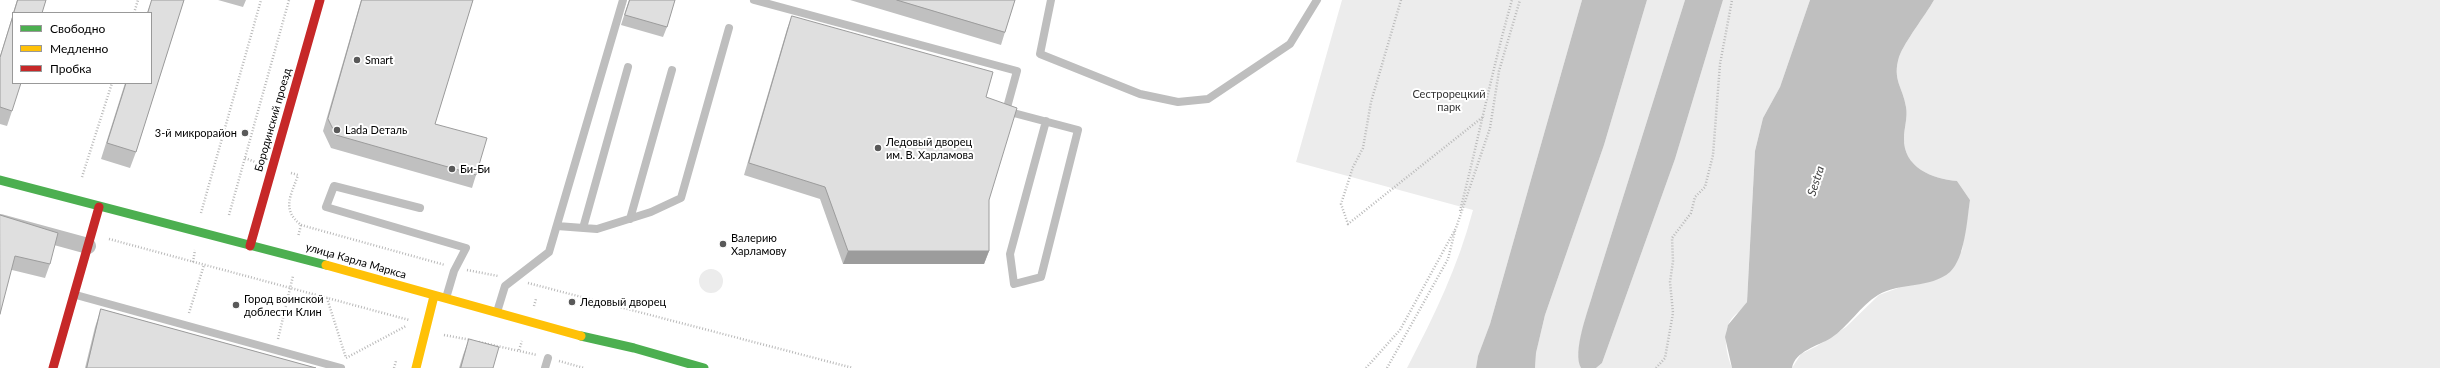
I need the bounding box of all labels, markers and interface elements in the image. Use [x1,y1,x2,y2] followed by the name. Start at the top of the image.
[12,12,152,84] legend
[50,21,105,36] text: Свободно
[50,41,108,56] text: Медленно
[365,53,393,67] place label: Smart
[352,55,362,65] marker: Smart
[50,61,91,76] text: Пробка
[252,67,294,173] street label: Бородинский проезд
[1412,87,1486,113] park label: Сестрорецкий парк
[345,123,407,137] place label: Lada Dеталь
[332,125,342,135] marker: Lada Dеталь
[155,126,237,140] place label: 3-й микрорайон
[240,128,250,138] marker: 3-й микрорайон
[886,135,973,161] place label: Ледовый дворец им. В. Харламова
[873,143,883,153] marker: Ледовый дворец им. В. Харламова
[460,162,490,176] place label: Би-Би
[447,164,457,174] marker: Би-Би
[1804,164,1828,198] water label: Sestra
[731,231,786,257] place label: Валерию Харламову
[718,239,728,249] marker: Валерию Харламову
[304,240,408,282] street label: улица Карла Маркса
[244,292,324,318] place label: Город воинской доблести Клин
[580,295,666,309] place label: Ледовый дворец
[567,297,577,307] marker: Ледовый дворец
[231,300,241,310] marker: Город воинской доблести Клин

